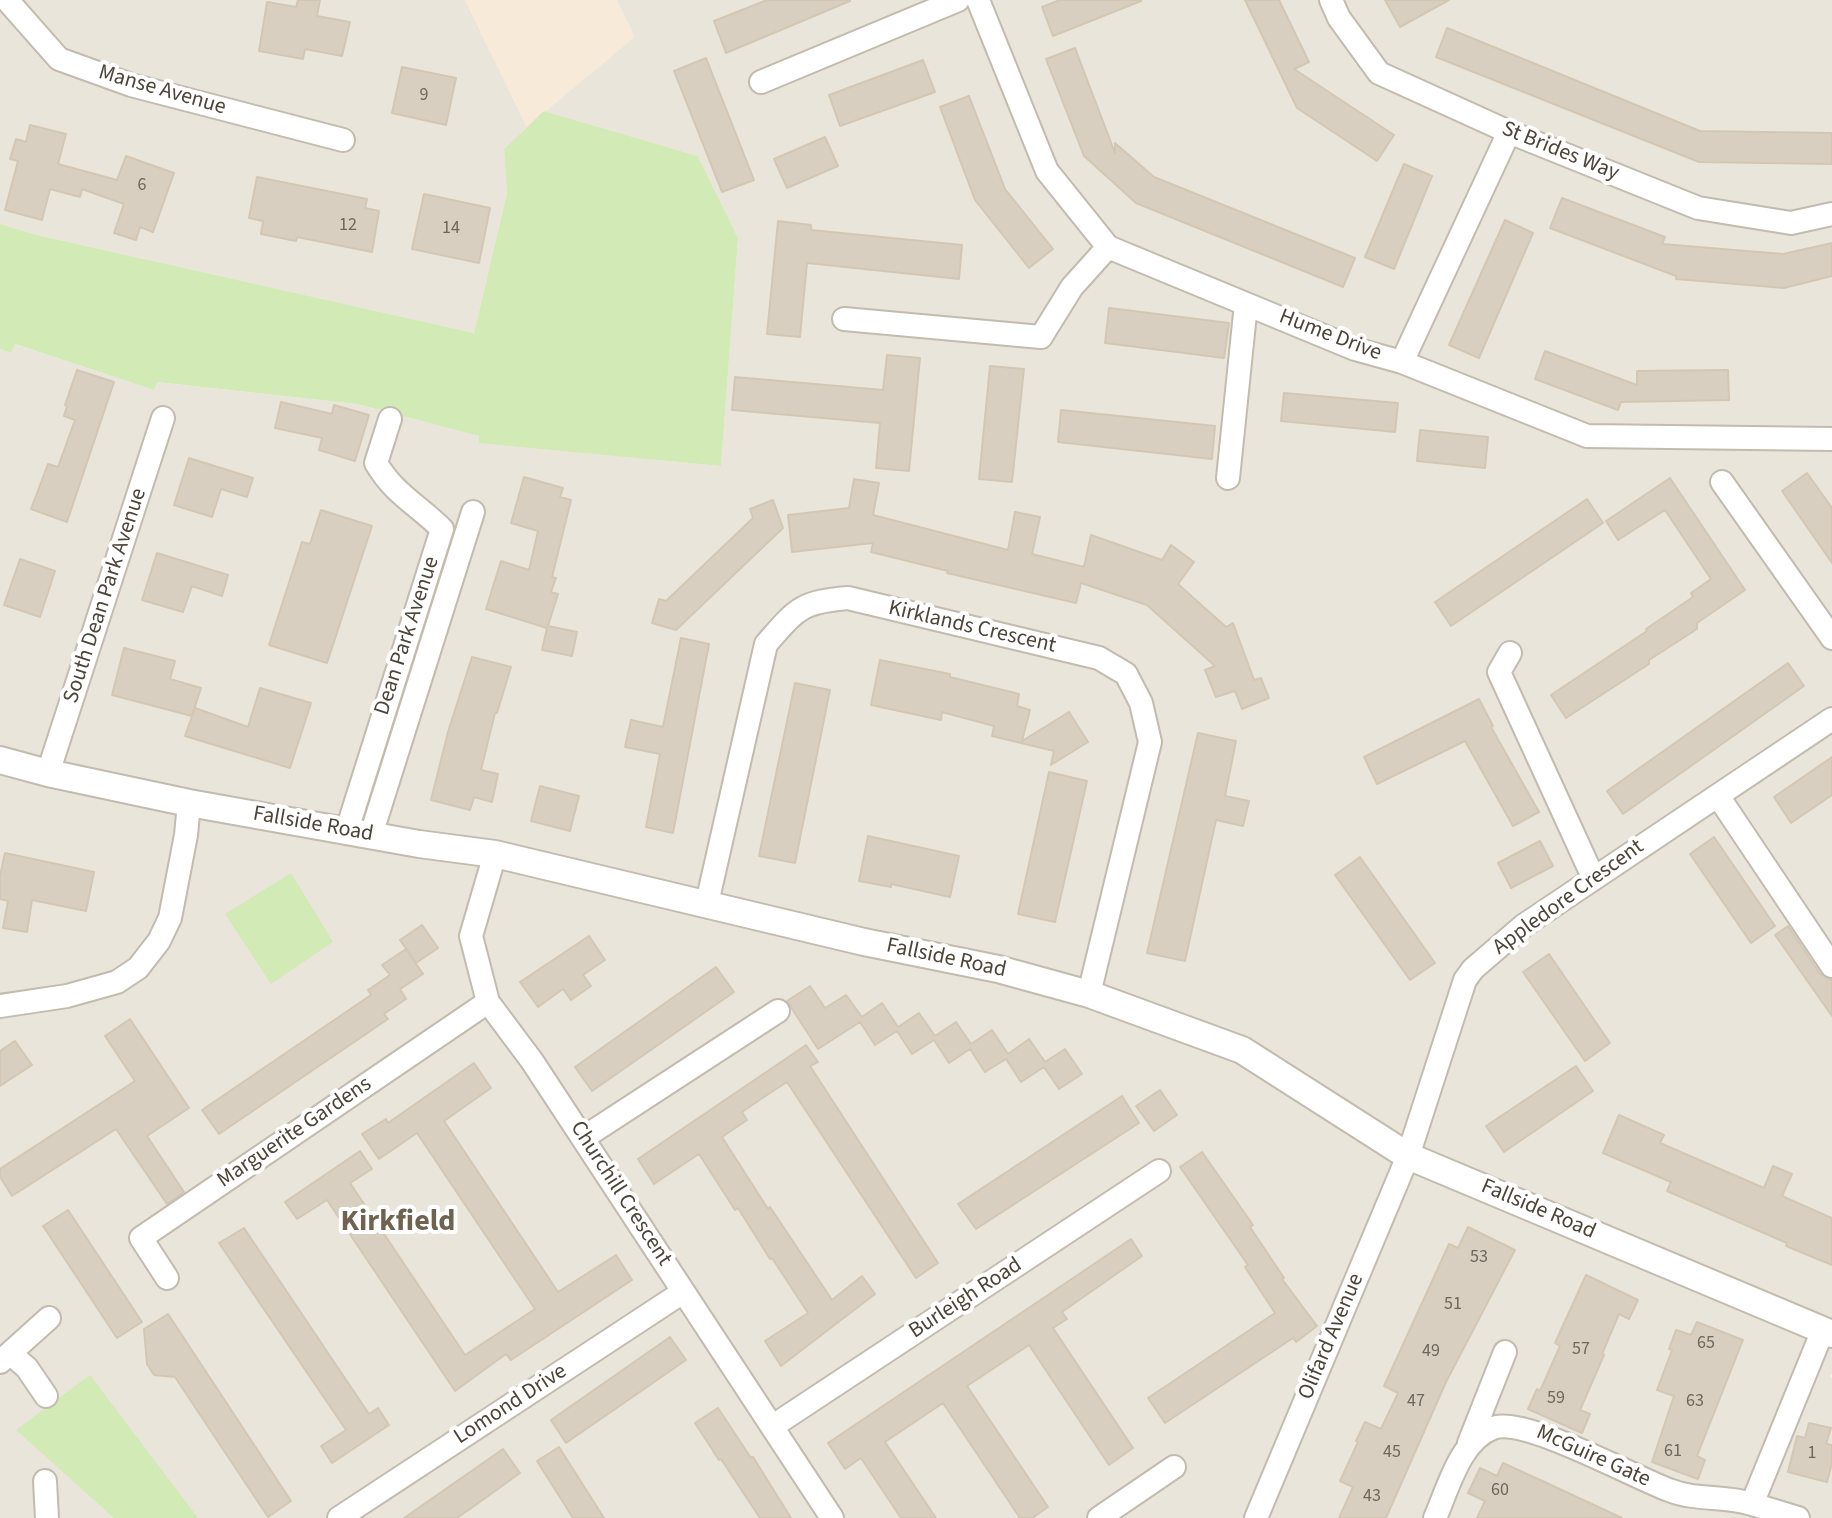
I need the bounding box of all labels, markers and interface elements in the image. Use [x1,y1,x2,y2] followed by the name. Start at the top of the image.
[95,60,229,122] street label: Manse Avenue
[420,85,428,107] house number: 9
[1498,117,1622,187] street label: St Brides Way
[138,175,146,197] house number: 6
[339,215,357,237] house number: 12
[442,218,460,240] house number: 14
[1275,304,1385,368] street label: Hume Drive
[59,485,153,707] street label: South Dean Park Avenue
[370,553,446,719] street label: Dean Park Avenue
[886,596,1058,660] street label: Kirklands Crescent
[251,801,375,849] street label: Fallside Road
[1489,834,1649,962] street label: Appledore Crescent
[884,933,1008,985] street label: Fallside Road
[213,1072,377,1194] street label: Marguerite Gardens
[563,1117,677,1271] street label: Churchill Crescent
[1477,1174,1599,1246] street label: Fallside Road
[341,1205,455,1241] district label: Kirkfield
[1470,1247,1488,1269] house number: 53
[905,1253,1027,1345] street label: Burleigh Road
[1294,1270,1370,1404] street label: Olifard Avenue
[1444,1294,1462,1316] house number: 51
[1697,1333,1715,1355] house number: 65
[1572,1339,1590,1361] house number: 57
[1422,1341,1440,1363] house number: 49
[450,1359,572,1451] street label: Lomond Drive
[1547,1388,1565,1410] house number: 59
[1407,1391,1425,1413] house number: 47
[1686,1391,1704,1413] house number: 63
[1532,1420,1654,1494] street label: McGuire Gate
[1664,1441,1682,1463] house number: 61
[1383,1442,1401,1464] house number: 45
[1808,1443,1816,1465] house number: 1
[1491,1480,1509,1502] house number: 60
[1363,1486,1381,1508] house number: 43

